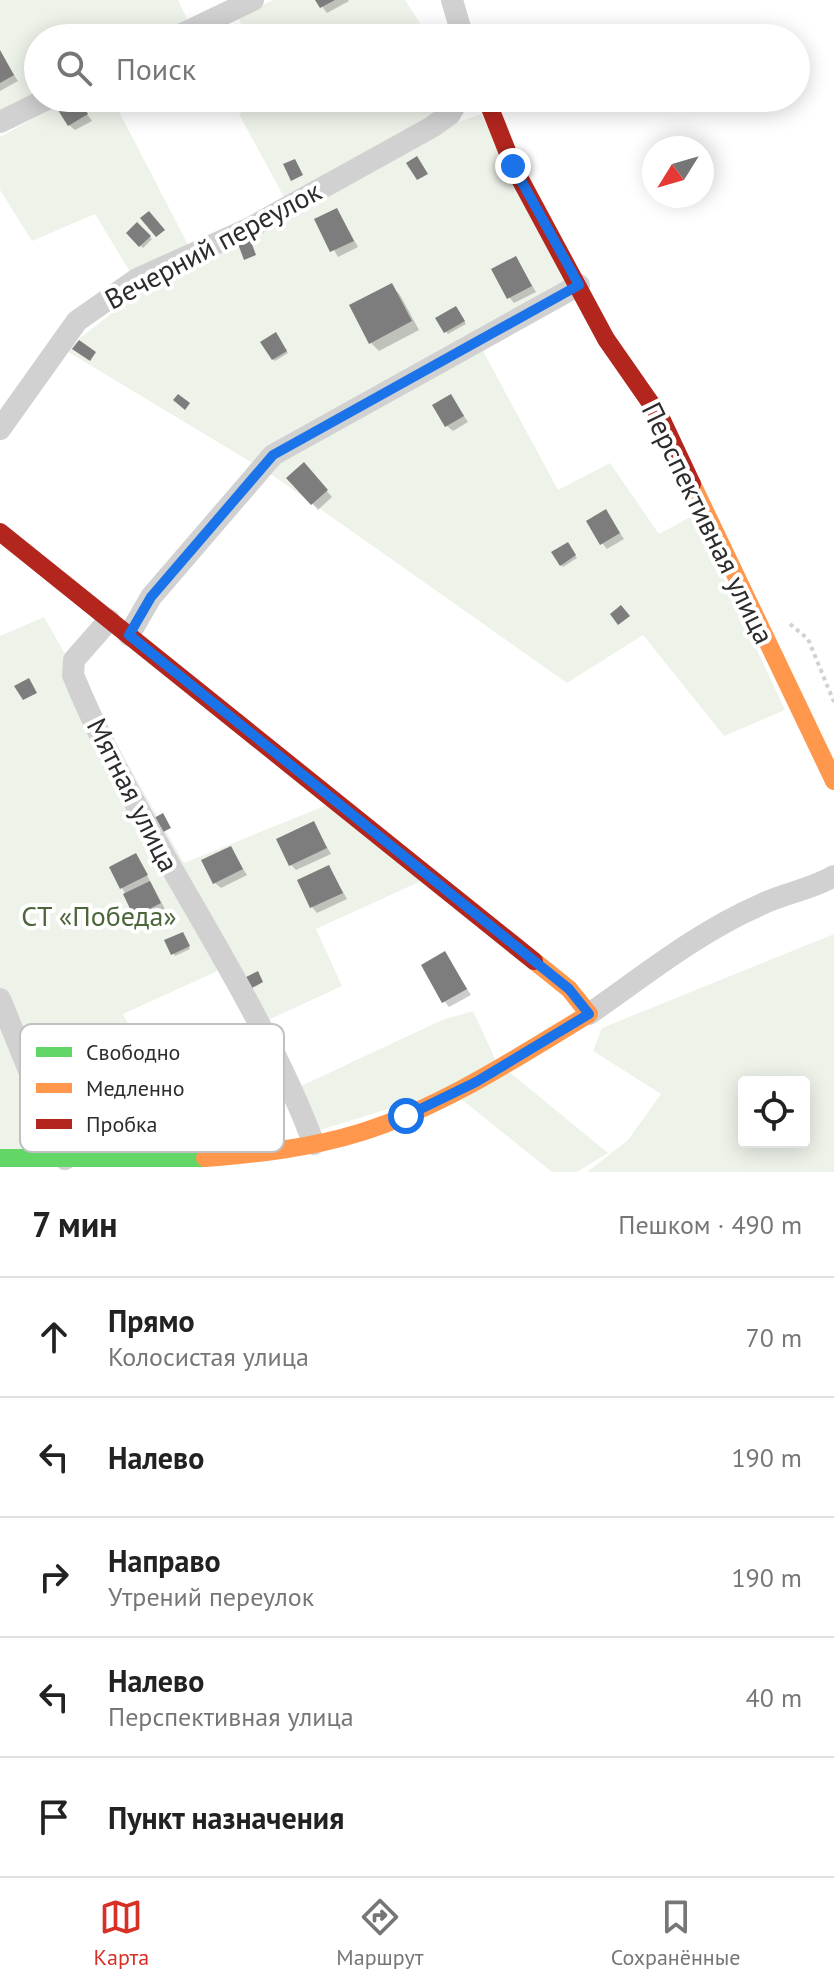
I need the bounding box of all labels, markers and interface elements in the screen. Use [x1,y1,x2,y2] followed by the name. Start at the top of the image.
[24,24,810,112] search box
[52,46,96,90] icon: search
[116,49,196,88] text: Поиск
[642,136,714,208] north arrow
[495,148,531,184] route end
[98,172,328,317] street label: Вечерний переулок
[634,396,783,650] street label: Перспективная улица
[79,712,188,878] street label: Мятная улица
[21,897,177,934] park label: СТ «Победа»
[20,1024,284,1152] legend
[86,1038,180,1066] text: Свободно
[86,1074,184,1102] text: Медленно
[738,1076,810,1148] map controls
[738,1076,810,1148] button: locate
[388,1098,424,1134] route start
[86,1110,157,1138] text: Пробка
[32,1202,117,1246] text: 7 мин
[618,1208,802,1241] text: Пешком · 490 m
[108,1301,195,1340] text: Прямо
[32,1315,76,1359] icon: ahead
[746,1321,802,1354] text: 70 m
[108,1340,309,1373] text: Колосистая улица
[32,1435,76,1479] icon: left
[108,1438,204,1477] text: Налево
[731,1441,802,1474] text: 190 m
[108,1541,221,1580] text: Направо
[32,1555,76,1599] icon: right
[731,1561,802,1594] text: 190 m
[108,1580,314,1613] text: Утрений переулок
[108,1661,204,1700] text: Налево
[32,1675,76,1719] icon: left
[746,1681,802,1714] text: 40 m
[108,1700,354,1733] text: Перспективная улица
[32,1795,76,1839] icon: arrive
[108,1798,344,1837] text: Пункт назначения
[94,1895,149,1971] tab: Карта
[336,1895,423,1971] tab: Маршрут
[611,1895,740,1971] tab: Сохранённые

